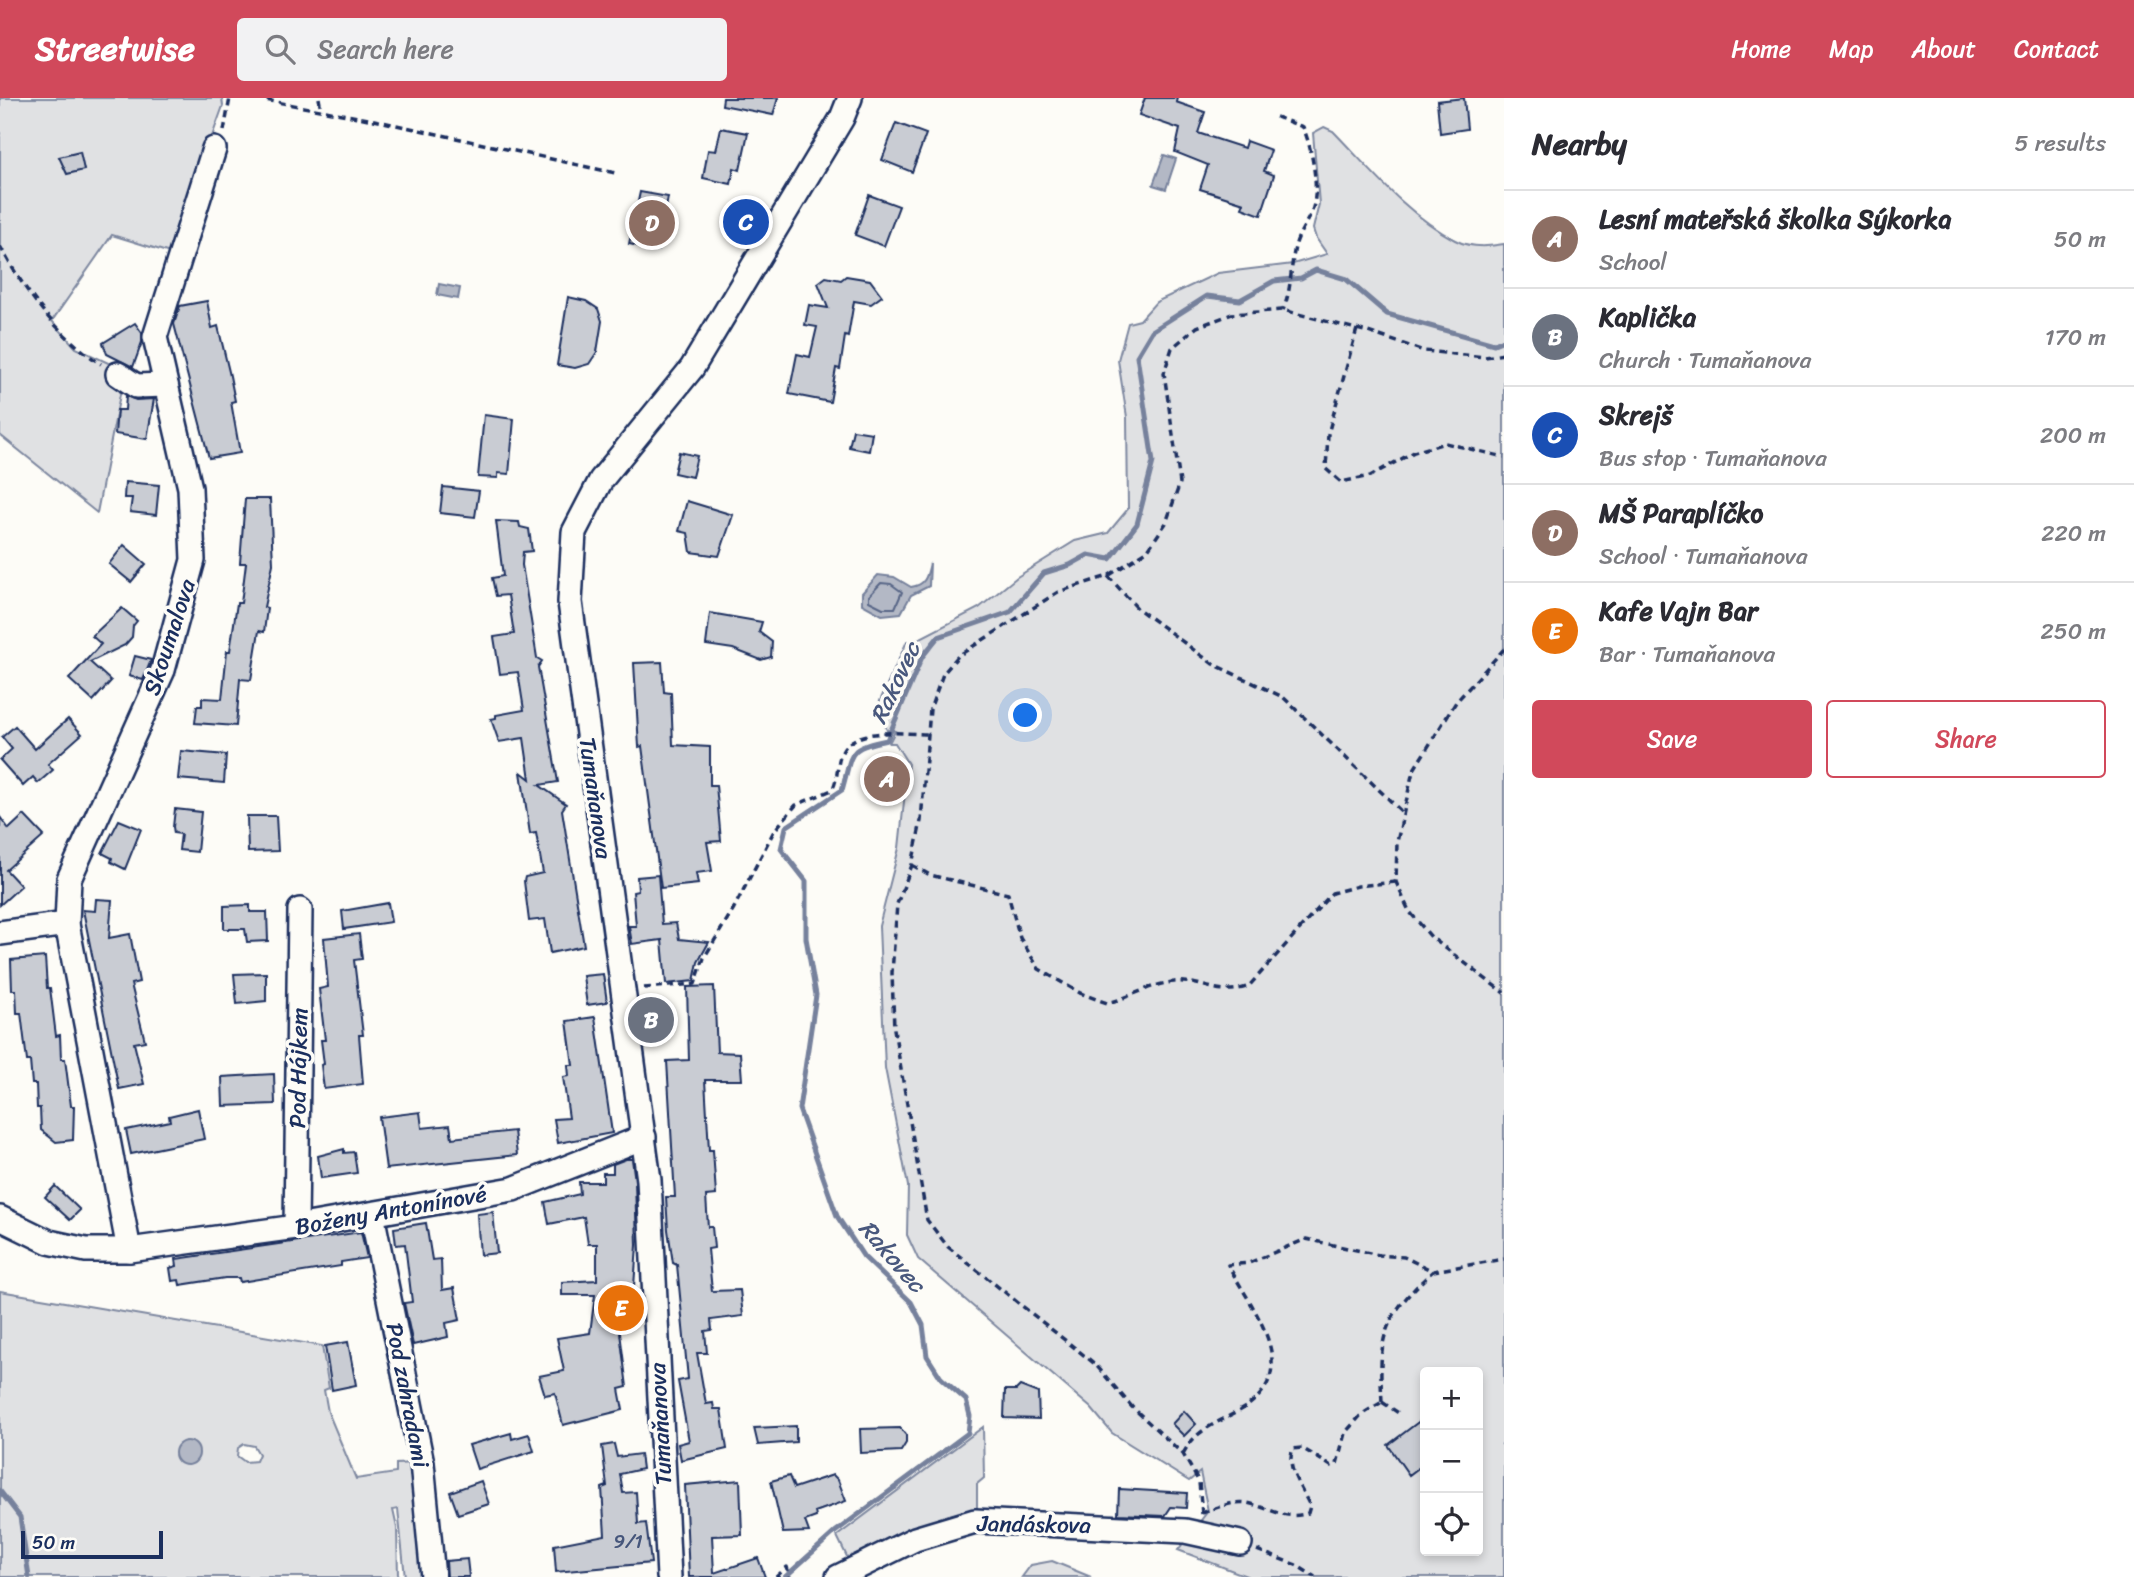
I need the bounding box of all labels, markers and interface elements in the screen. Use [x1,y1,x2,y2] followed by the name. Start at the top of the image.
[237,18,727,81] search box
[35,20,195,78] text: Streetwise
[317,26,454,72] text: Search here
[1731,28,1791,70] text: Home
[1829,28,1873,70] text: Map
[1911,28,1976,70] text: About
[2014,28,2099,70] text: Contact
[261,30,299,68] icon: search
[1532,117,1627,171] text: Nearby
[2015,123,2106,164] text: 5 results
[723,196,769,248] pin: C
[1599,196,1951,242] text: Lesní mateřská školka Sýkorka
[629,197,675,249] pin: D
[1547,219,1563,260] text: A
[2054,219,2106,260] text: 50 m
[1599,242,1667,283] text: School
[1599,294,1696,340] text: Kaplička
[1548,317,1562,358] text: B
[2045,317,2106,358] text: 170 m
[1599,340,1811,381] text: Church · Tumaňanova
[1599,392,1673,438] text: Skrejš
[1548,415,1562,456] text: C
[2040,415,2106,456] text: 200 m
[1599,438,1827,479] text: Bus stop · Tumaňanova
[1599,490,1763,536] text: MŠ Paraplíčko
[1548,513,1562,554] text: D
[2041,513,2106,554] text: 220 m
[1599,536,1808,577] text: School · Tumaňanova
[131,573,208,701] street label: Skoumalova
[1599,588,1758,634] text: Kafe Vajn Bar
[1549,611,1561,652] text: E
[2040,611,2106,652] text: 250 m
[858,633,933,731] water label: Rakovec
[1599,634,1775,675] text: Bar · Tumaňanova
[1008,698,1042,732] your location
[1532,700,1812,778] button: Save
[1826,700,2106,778] button: Share
[567,735,624,862] street label: Tumaňanova
[864,753,910,805] pin: A
[628,994,674,1046] pin: B
[277,1007,320,1129] street label: Pod Hájkem
[292,1173,490,1248] street label: Boženy Antonínové
[848,1210,937,1304] water label: Rakovec
[598,1282,644,1334] pin: E
[373,1319,442,1472] street label: Pod zahradami
[637,1361,684,1486] street label: Tumaňanova
[1420,1367,1483,1556] map controls
[1420,1367,1483,1430] button: +
[1420,1430,1483,1493] button: −
[1420,1493,1483,1556] button: locate
[976,1503,1092,1546] street label: Jandáskova
[613,1525,643,1558] house number: 9/1
[32,1526,75,1559] text: 50 m
[21,1528,163,1560] scale bar

